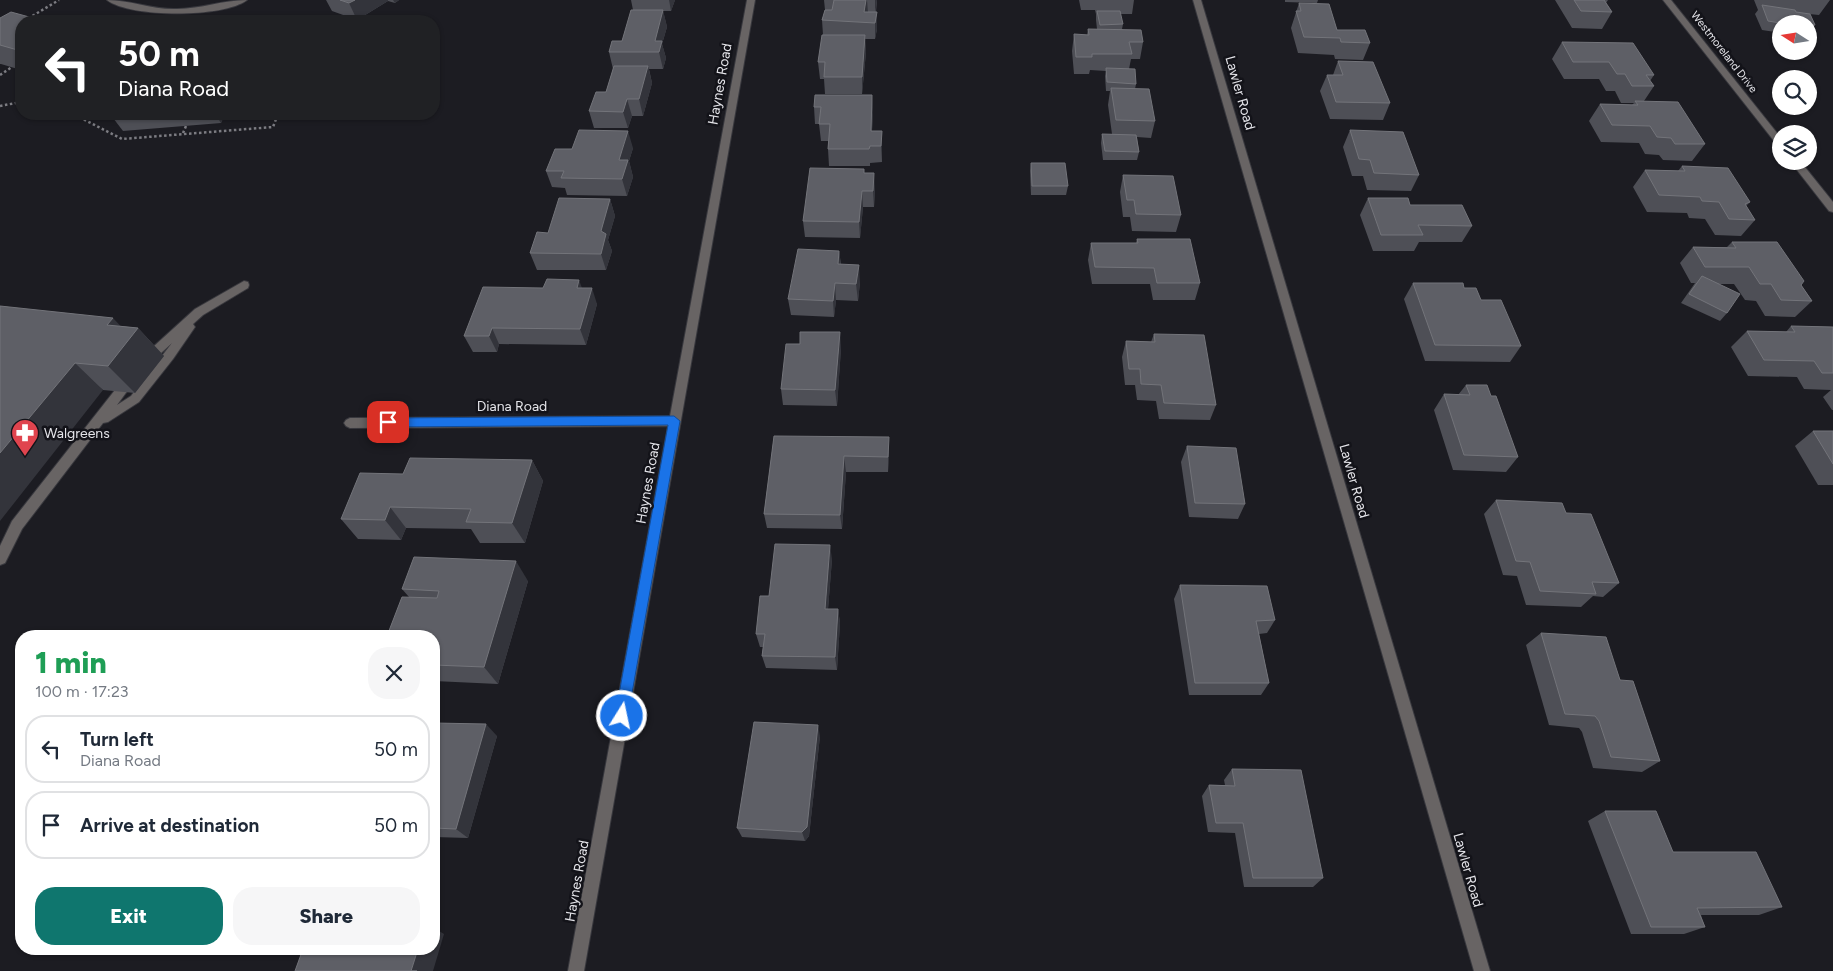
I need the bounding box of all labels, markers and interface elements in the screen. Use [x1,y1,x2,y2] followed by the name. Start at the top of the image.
[1688,9,1760,95] street label: Westmoreland Drive
[1772,15,1818,60] north arrow
[1772,15,1817,170] map controls
[118,33,200,75] text: 50 m
[35,35,100,100] icon: left
[704,42,736,126] street label: Haynes Road
[1221,54,1259,132] street label: Lawler Road
[1772,70,1817,115] button: search
[118,75,229,102] text: Diana Road
[1772,125,1817,170] button: layers
[477,398,547,415] street label: Diana Road
[367,401,409,443] pin
[374,408,402,436] icon: arrive
[10,418,40,457] pharmacy icon: Walgreens
[44,425,110,442] place label: Walgreens
[632,441,664,525] street label: Haynes Road
[1335,442,1373,520] street label: Lawler Road
[35,644,107,681] text: 1 min
[368,647,420,699] button: close
[35,682,129,701] text: 100 m · 17:23
[595,689,647,741] position arrow
[80,728,154,751] text: Turn left
[37,735,65,763] icon: left
[374,738,418,761] text: 50 m
[80,751,161,770] text: Diana Road
[37,811,65,839] icon: arrive
[80,814,259,837] text: Arrive at destination
[374,814,418,837] text: 50 m
[1449,831,1487,909] street label: Lawler Road
[561,839,593,923] street label: Haynes Road
[35,887,223,945] button: Exit
[233,887,420,945] button: Share

